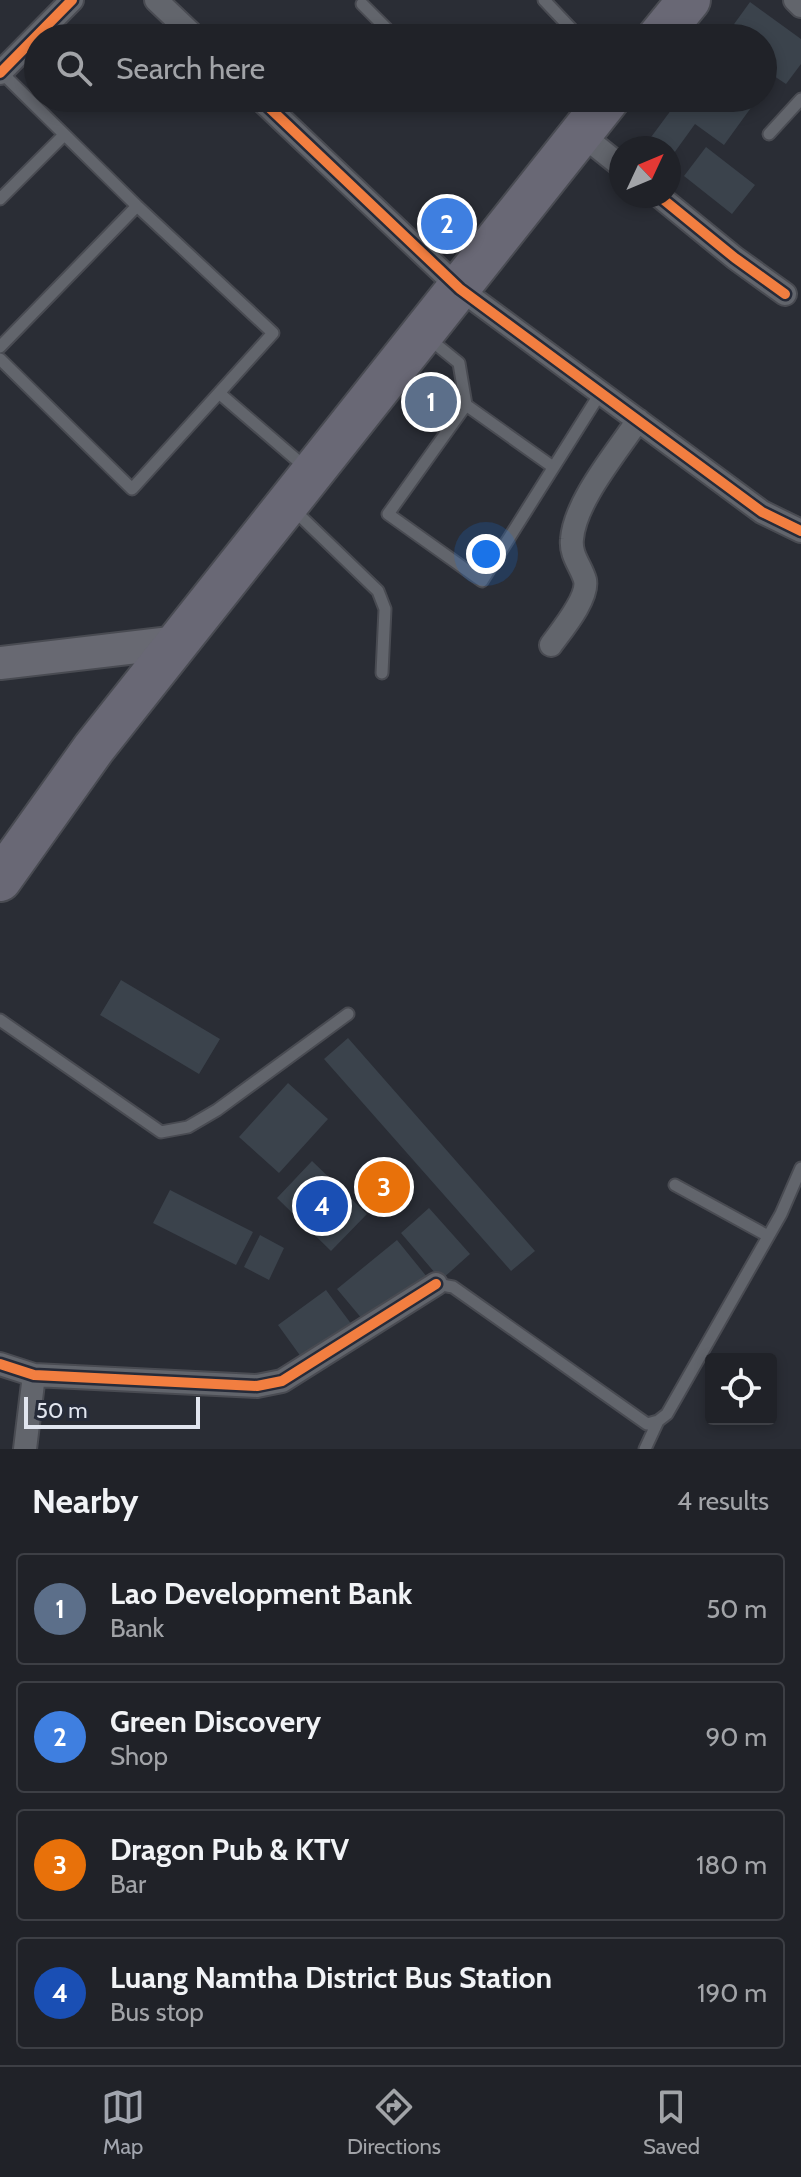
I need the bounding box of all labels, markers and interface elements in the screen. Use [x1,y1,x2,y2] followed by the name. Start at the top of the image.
[24,24,777,112] search box
[52,46,96,90] icon: search
[116,50,265,87] text: Search here
[609,136,681,208] north arrow
[421,194,473,254] pin: 2
[405,372,457,432] pin: 1
[466,534,506,574] your location
[358,1157,410,1217] pin: 3
[296,1176,348,1236] pin: 4
[705,1353,777,1425] map controls
[705,1353,777,1425] button: locate
[24,1393,200,1429] scale bar
[36,1397,88,1424] text: 50 m
[32,1480,139,1522] text: Nearby
[677,1485,769,1517] text: 4 results
[110,1575,412,1612] text: Lao Development Bank
[55,1593,65,1625] text: 1
[706,1593,767,1625] text: 50 m
[110,1612,164,1644] text: Bank
[110,1703,321,1740] text: Green Discovery
[53,1721,67,1753] text: 2
[705,1721,767,1753] text: 90 m
[110,1740,168,1772] text: Shop
[110,1831,349,1868] text: Dragon Pub & KTV
[53,1849,67,1881] text: 3
[696,1849,767,1881] text: 180 m
[110,1868,146,1900] text: Bar
[110,1959,552,1996] text: Luang Namtha District Bus Station
[52,1977,68,2009] text: 4
[697,1977,767,2009] text: 190 m
[110,1996,204,2028] text: Bus stop
[101,2085,145,2160] tab: Map
[347,2085,441,2160] tab: Directions
[643,2085,700,2160] tab: Saved

